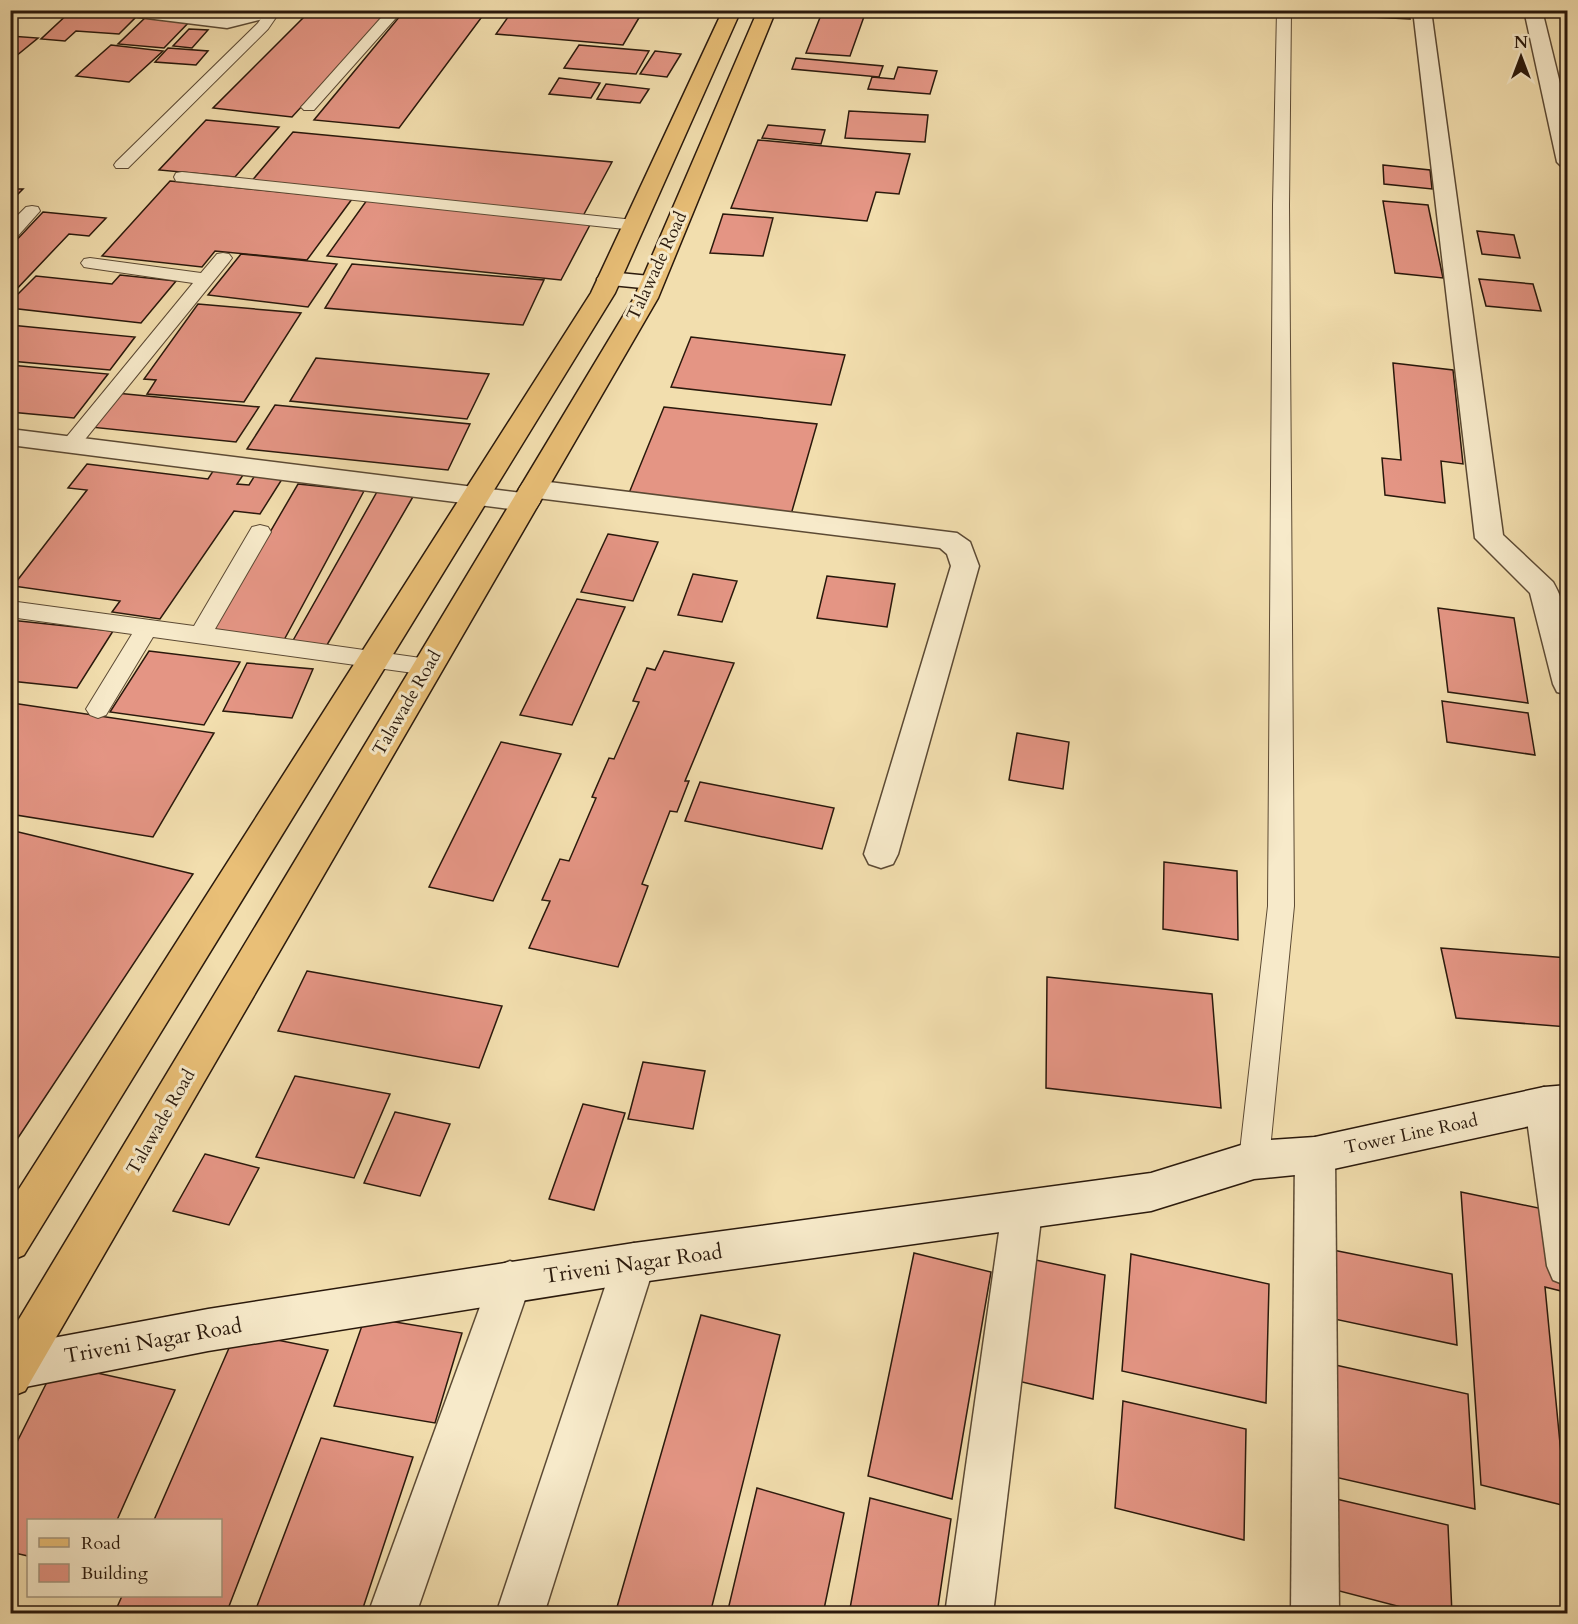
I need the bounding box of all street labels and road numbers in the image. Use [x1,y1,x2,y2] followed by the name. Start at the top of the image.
[621,207,693,325] street label: Talawade Road
[367,645,447,760] street label: Talawade Road
[121,1064,201,1179] street label: Talawade Road
[1342,1108,1480,1160] street label: Tower Line Road
[542,1237,724,1291] street label: Triveni Nagar Road
[62,1311,244,1371] street label: Triveni Nagar Road

